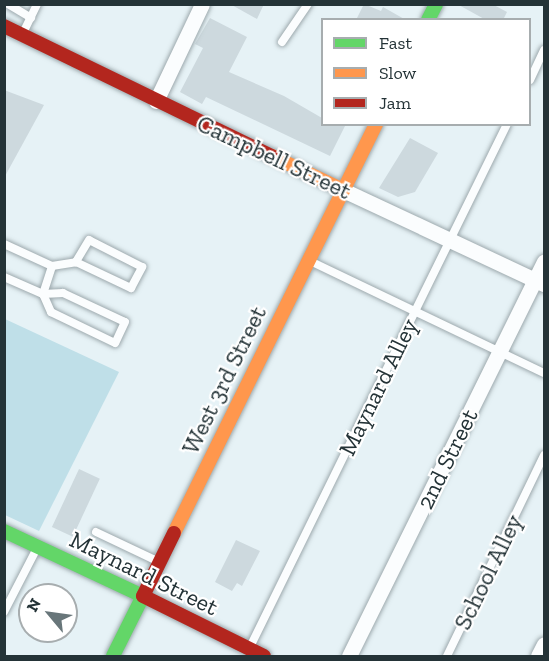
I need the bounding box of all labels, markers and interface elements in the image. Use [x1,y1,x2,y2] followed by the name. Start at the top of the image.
[321,18,531,126] legend
[379,32,412,54] text: Fast
[379,62,416,84] text: Slow
[379,92,411,114] text: Jam
[192,109,356,205] street label: Campbell Street
[176,301,272,459] street label: West 3rd Street
[332,313,424,461] street label: Maynard Alley
[410,404,484,514] street label: 2nd Street
[448,509,528,635] street label: School Alley
[65,525,223,621] street label: Maynard Street
[18,583,78,643] north arrow
[22,595,45,615] text: N

